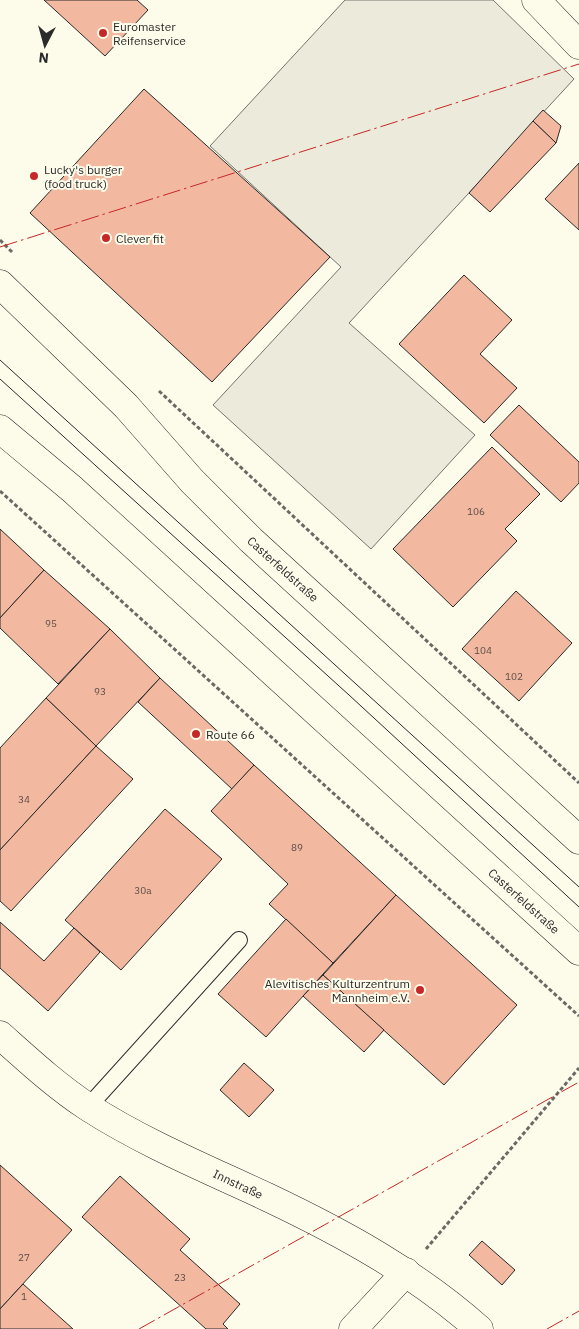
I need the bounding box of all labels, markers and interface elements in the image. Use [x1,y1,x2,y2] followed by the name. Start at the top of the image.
[113,19,186,48] place label: Euromaster Reifenservice
[20,20,70,70] north arrow
[97,27,109,39] marker: Euromaster Reifenservice
[38,48,50,67] text: N
[44,162,123,191] place label: Lucky's burger (food truck)
[28,170,40,182] marker: Lucky's burger (food truck)
[116,231,164,246] place label: Clever fit
[100,232,112,244] marker: Clever fit
[467,505,485,518] house number: 106
[244,533,322,605] street label: Casterfeldstraße
[45,617,57,630] house number: 95
[474,644,492,657] house number: 104
[505,670,523,683] house number: 102
[94,685,106,698] house number: 93
[206,727,255,742] place label: Route 66
[190,728,202,740] marker: Route 66
[18,793,30,806] house number: 34
[291,841,303,854] house number: 89
[485,865,563,937] street label: Casterfeldstraße
[134,884,152,897] house number: 30a
[265,976,410,1005] place label: Alevitisches Kulturzentrum Mannheim e.V.
[414,984,426,996] marker: Alevitisches Kulturzentrum Mannheim e.V.
[211,1166,266,1202] street label: Innstraße
[18,1251,30,1264] house number: 27
[174,1271,186,1284] house number: 23
[21,1290,27,1303] house number: 1

